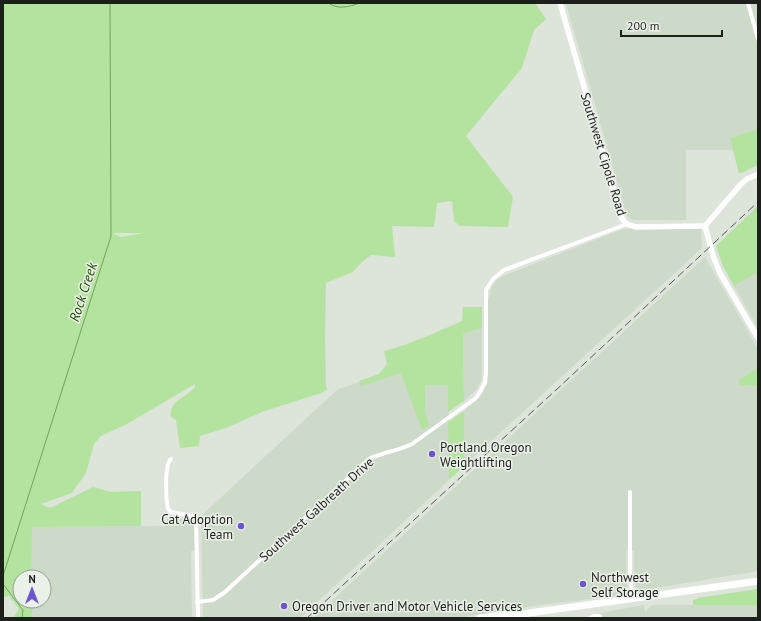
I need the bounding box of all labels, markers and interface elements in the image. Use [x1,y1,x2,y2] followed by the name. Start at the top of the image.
[621,12,722,38] scale bar
[627,18,660,33] text: 200 m
[577,90,630,218] street label: Southwest Cipole Road
[65,260,101,324] water label: Rock Creek
[440,439,532,471] place label: Portland Oregon Weightlifting
[427,449,437,459] marker: Portland Oregon Weightlifting
[255,453,377,565] street label: Southwest Galbreath Drive
[161,511,233,543] place label: Cat Adoption Team
[236,521,246,531] marker: Cat Adoption Team
[12,569,52,609] north arrow
[591,569,659,601] place label: Northwest Self Storage
[28,572,36,586] text: N
[578,579,588,589] marker: Northwest Self Storage
[292,598,522,615] place label: Oregon Driver and Motor Vehicle Services
[279,601,289,611] marker: Oregon Driver and Motor Vehicle Services

